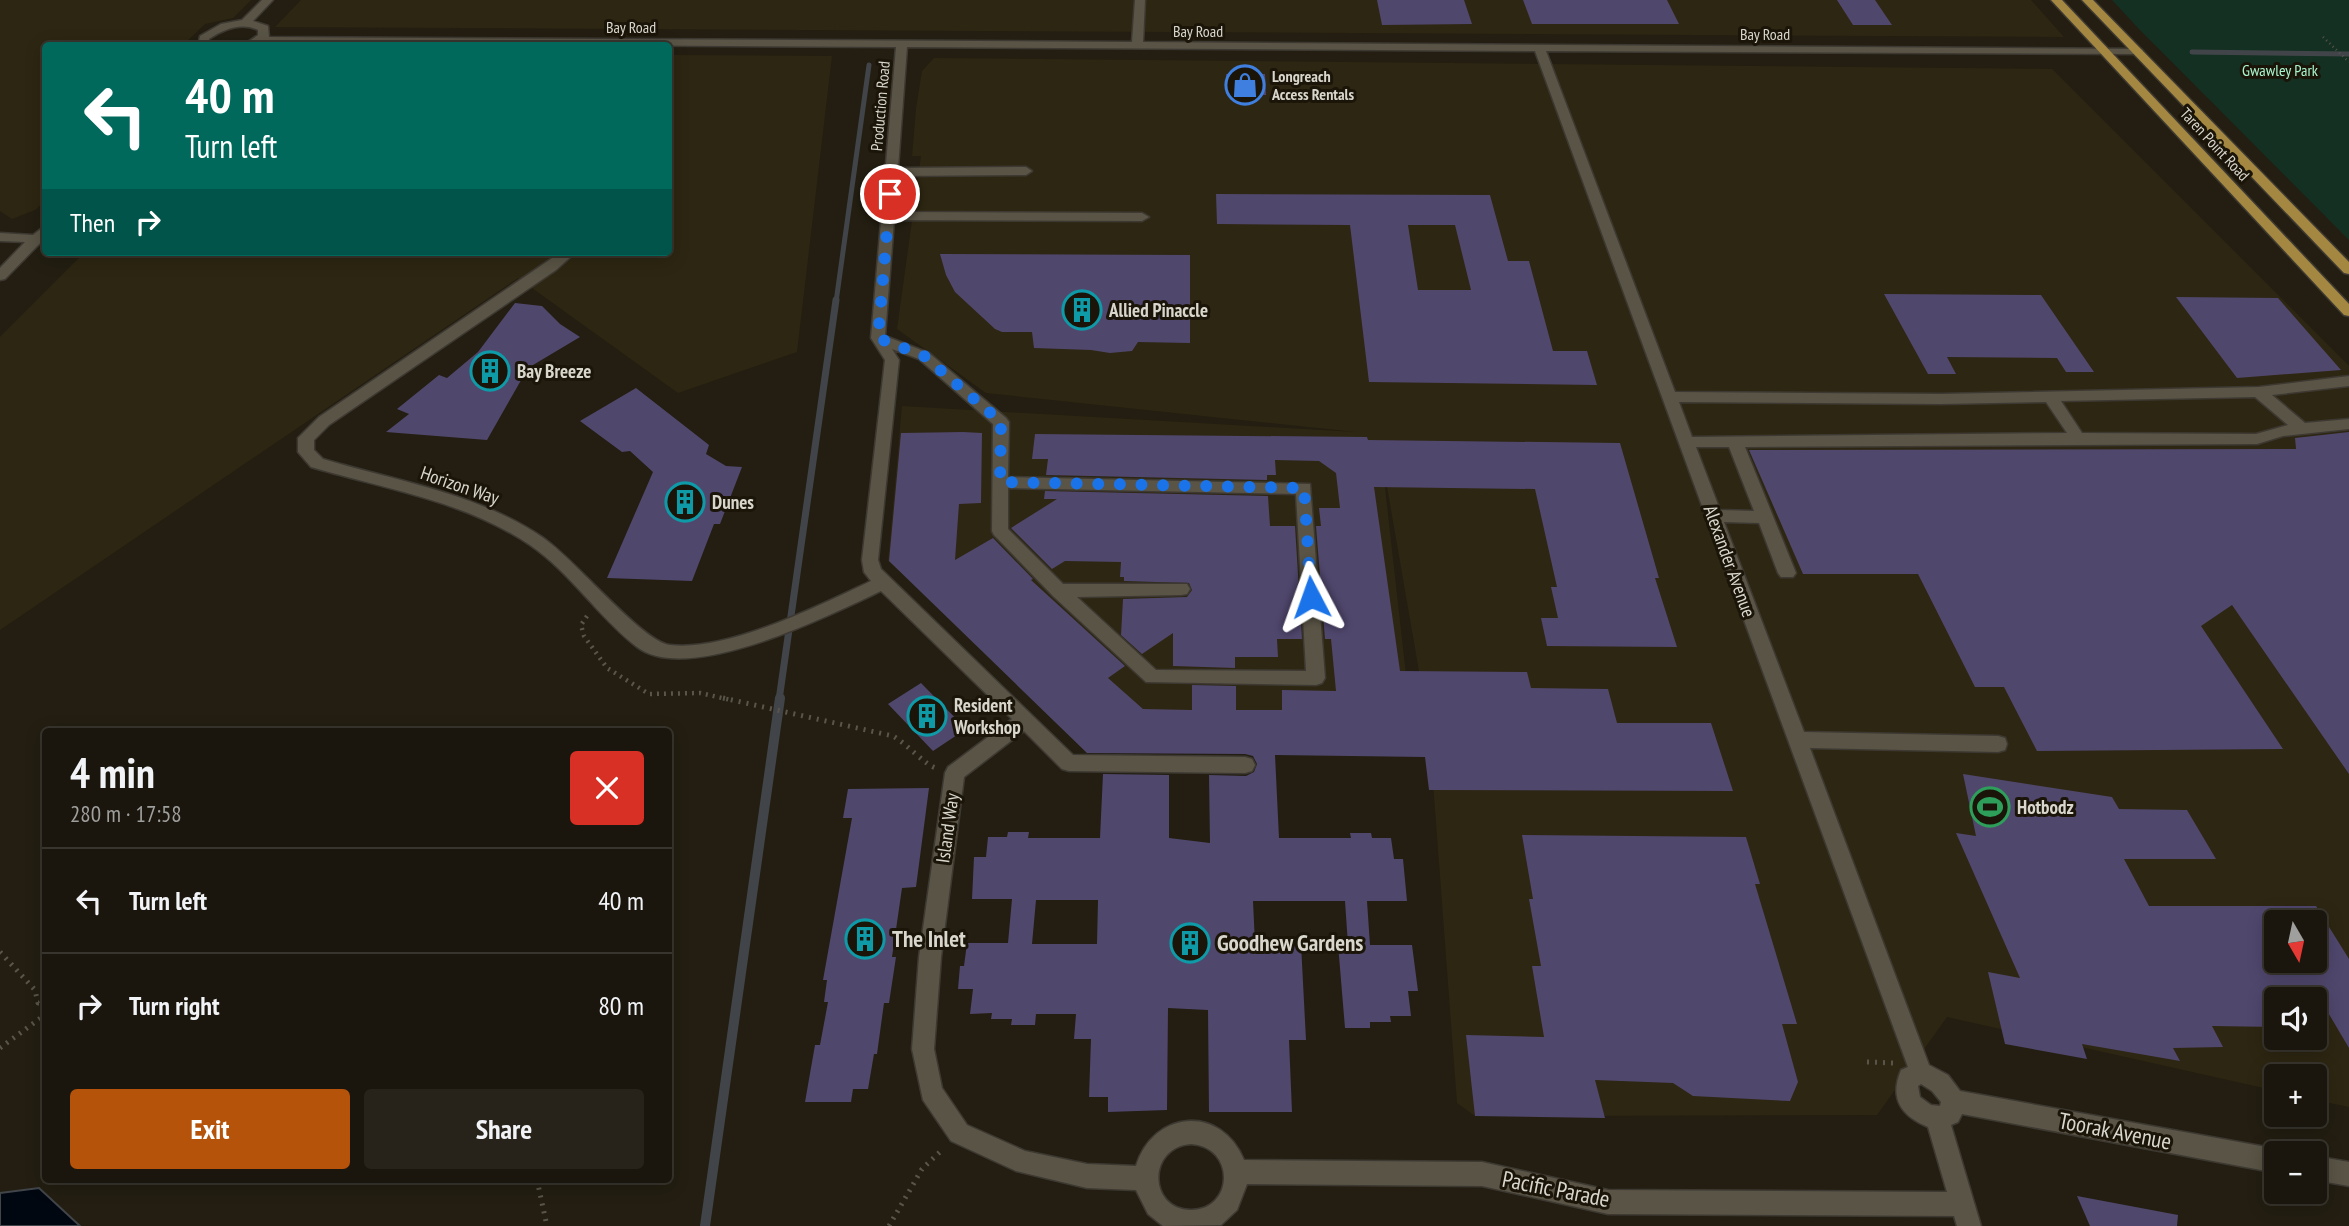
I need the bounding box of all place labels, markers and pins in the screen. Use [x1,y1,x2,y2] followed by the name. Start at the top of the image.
[1224,64,1266,106] shop icon: Longreach Access Rentals
[1271,66,1354,104] place label: Longreach Access Rentals
[860,164,920,224] pin
[1061,289,1103,331] building icon: Allied Pinaccle
[1108,298,1208,322] place label: Allied Pinaccle
[469,350,511,392] building icon: Bay Breeze
[517,359,592,383] place label: Bay Breeze
[664,481,706,523] building icon: Dunes
[712,490,754,514] place label: Dunes
[953,693,1021,739] place label: Resident Workshop
[906,695,948,737] building icon: Resident Workshop
[1969,786,2011,828] sports icon: Hotbodz
[2017,795,2074,819] place label: Hotbodz
[844,918,886,960] building icon: The Inlet
[1169,922,1211,964] building icon: Goodhew Gardens
[892,924,966,953] place label: The Inlet
[1217,928,1363,957] place label: Goodhew Gardens

